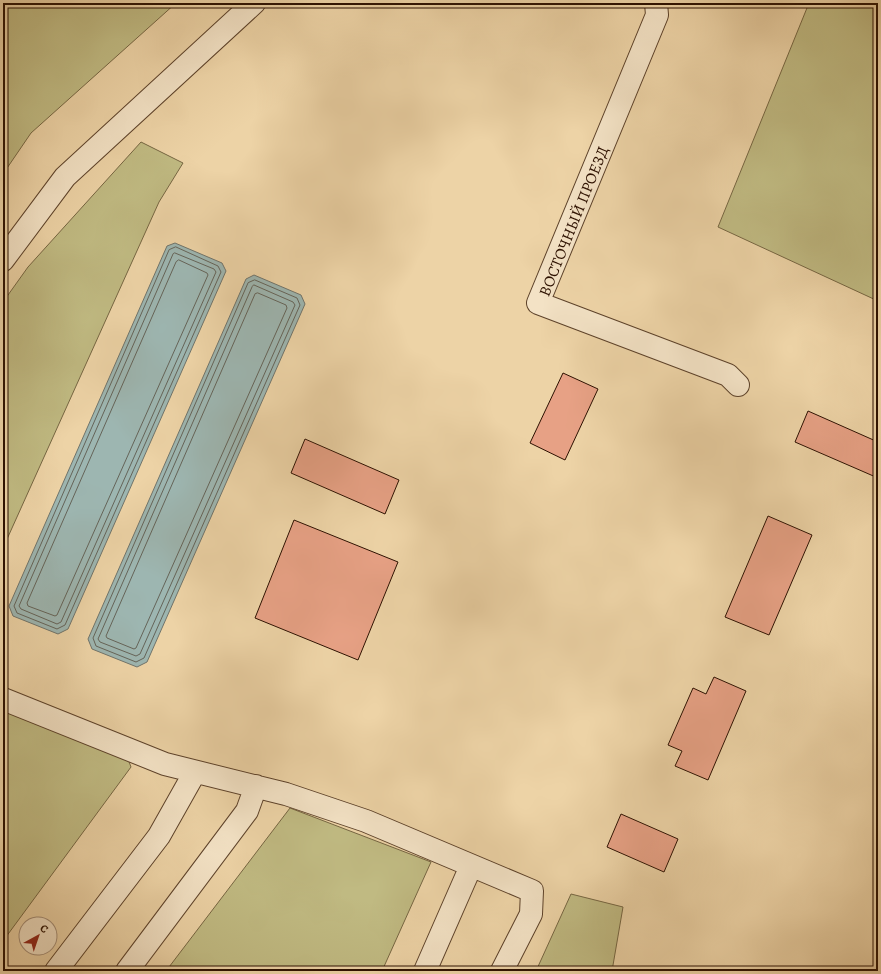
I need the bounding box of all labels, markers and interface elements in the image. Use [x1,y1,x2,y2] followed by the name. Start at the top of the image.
[534,143,614,300] street label: ВОСТОЧНЫЙ ПРОЕЗД
[18,916,58,956] north arrow
[37,921,52,937] text: С

